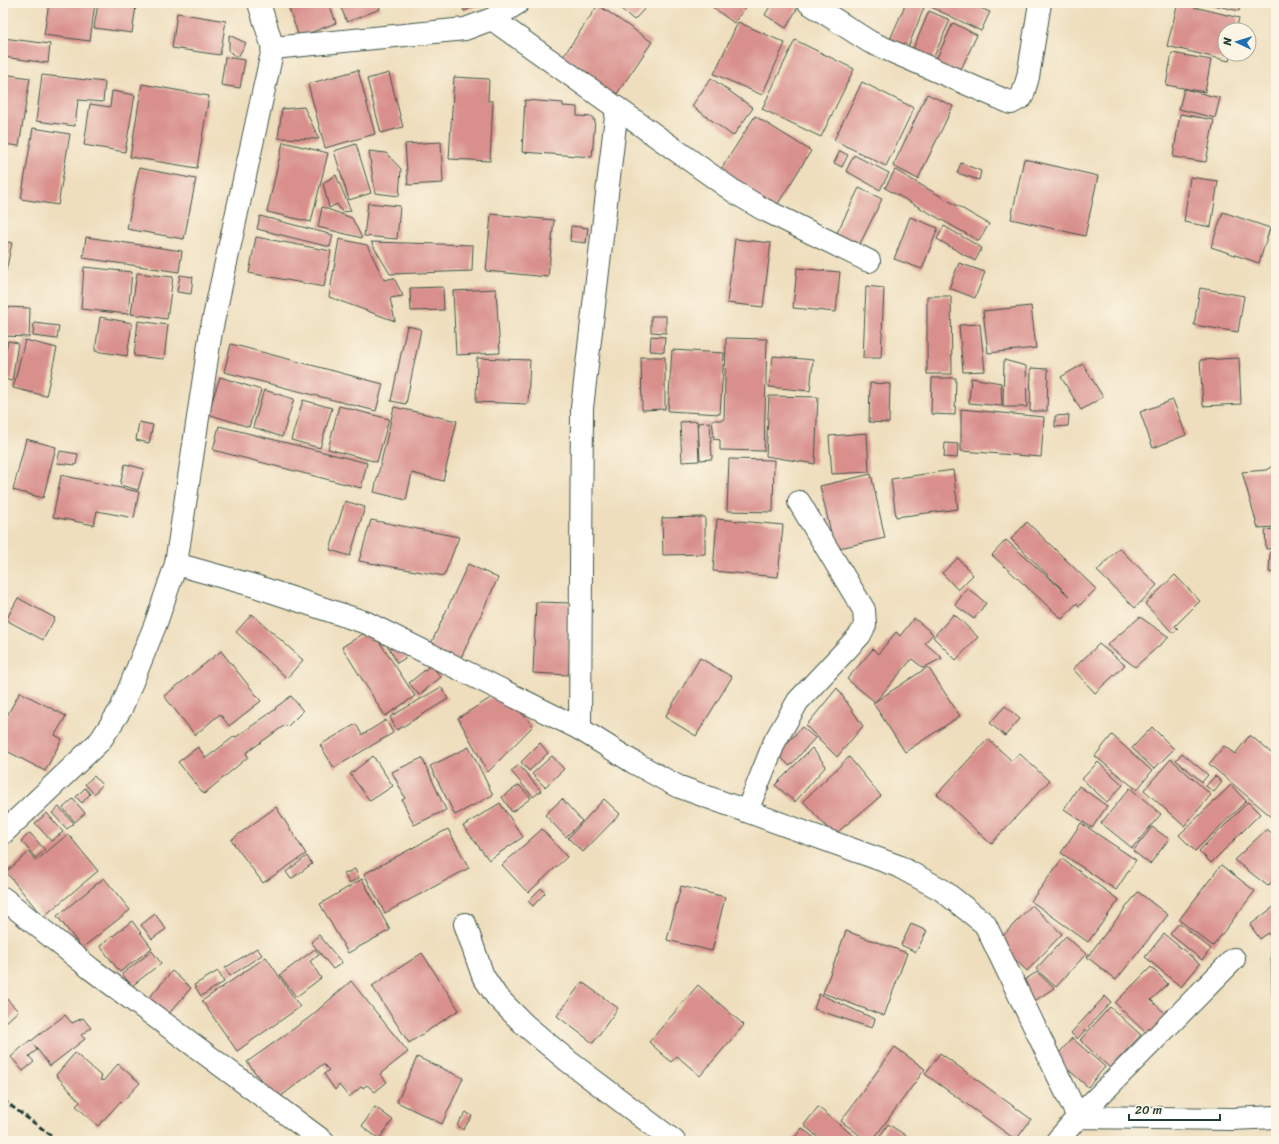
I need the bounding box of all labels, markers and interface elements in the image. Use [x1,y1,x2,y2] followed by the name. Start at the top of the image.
[1217,22,1257,62] north arrow
[1218,36,1237,47] text: N
[1129,1096,1220,1122] scale bar
[1135,1099,1162,1121] text: 20 m

